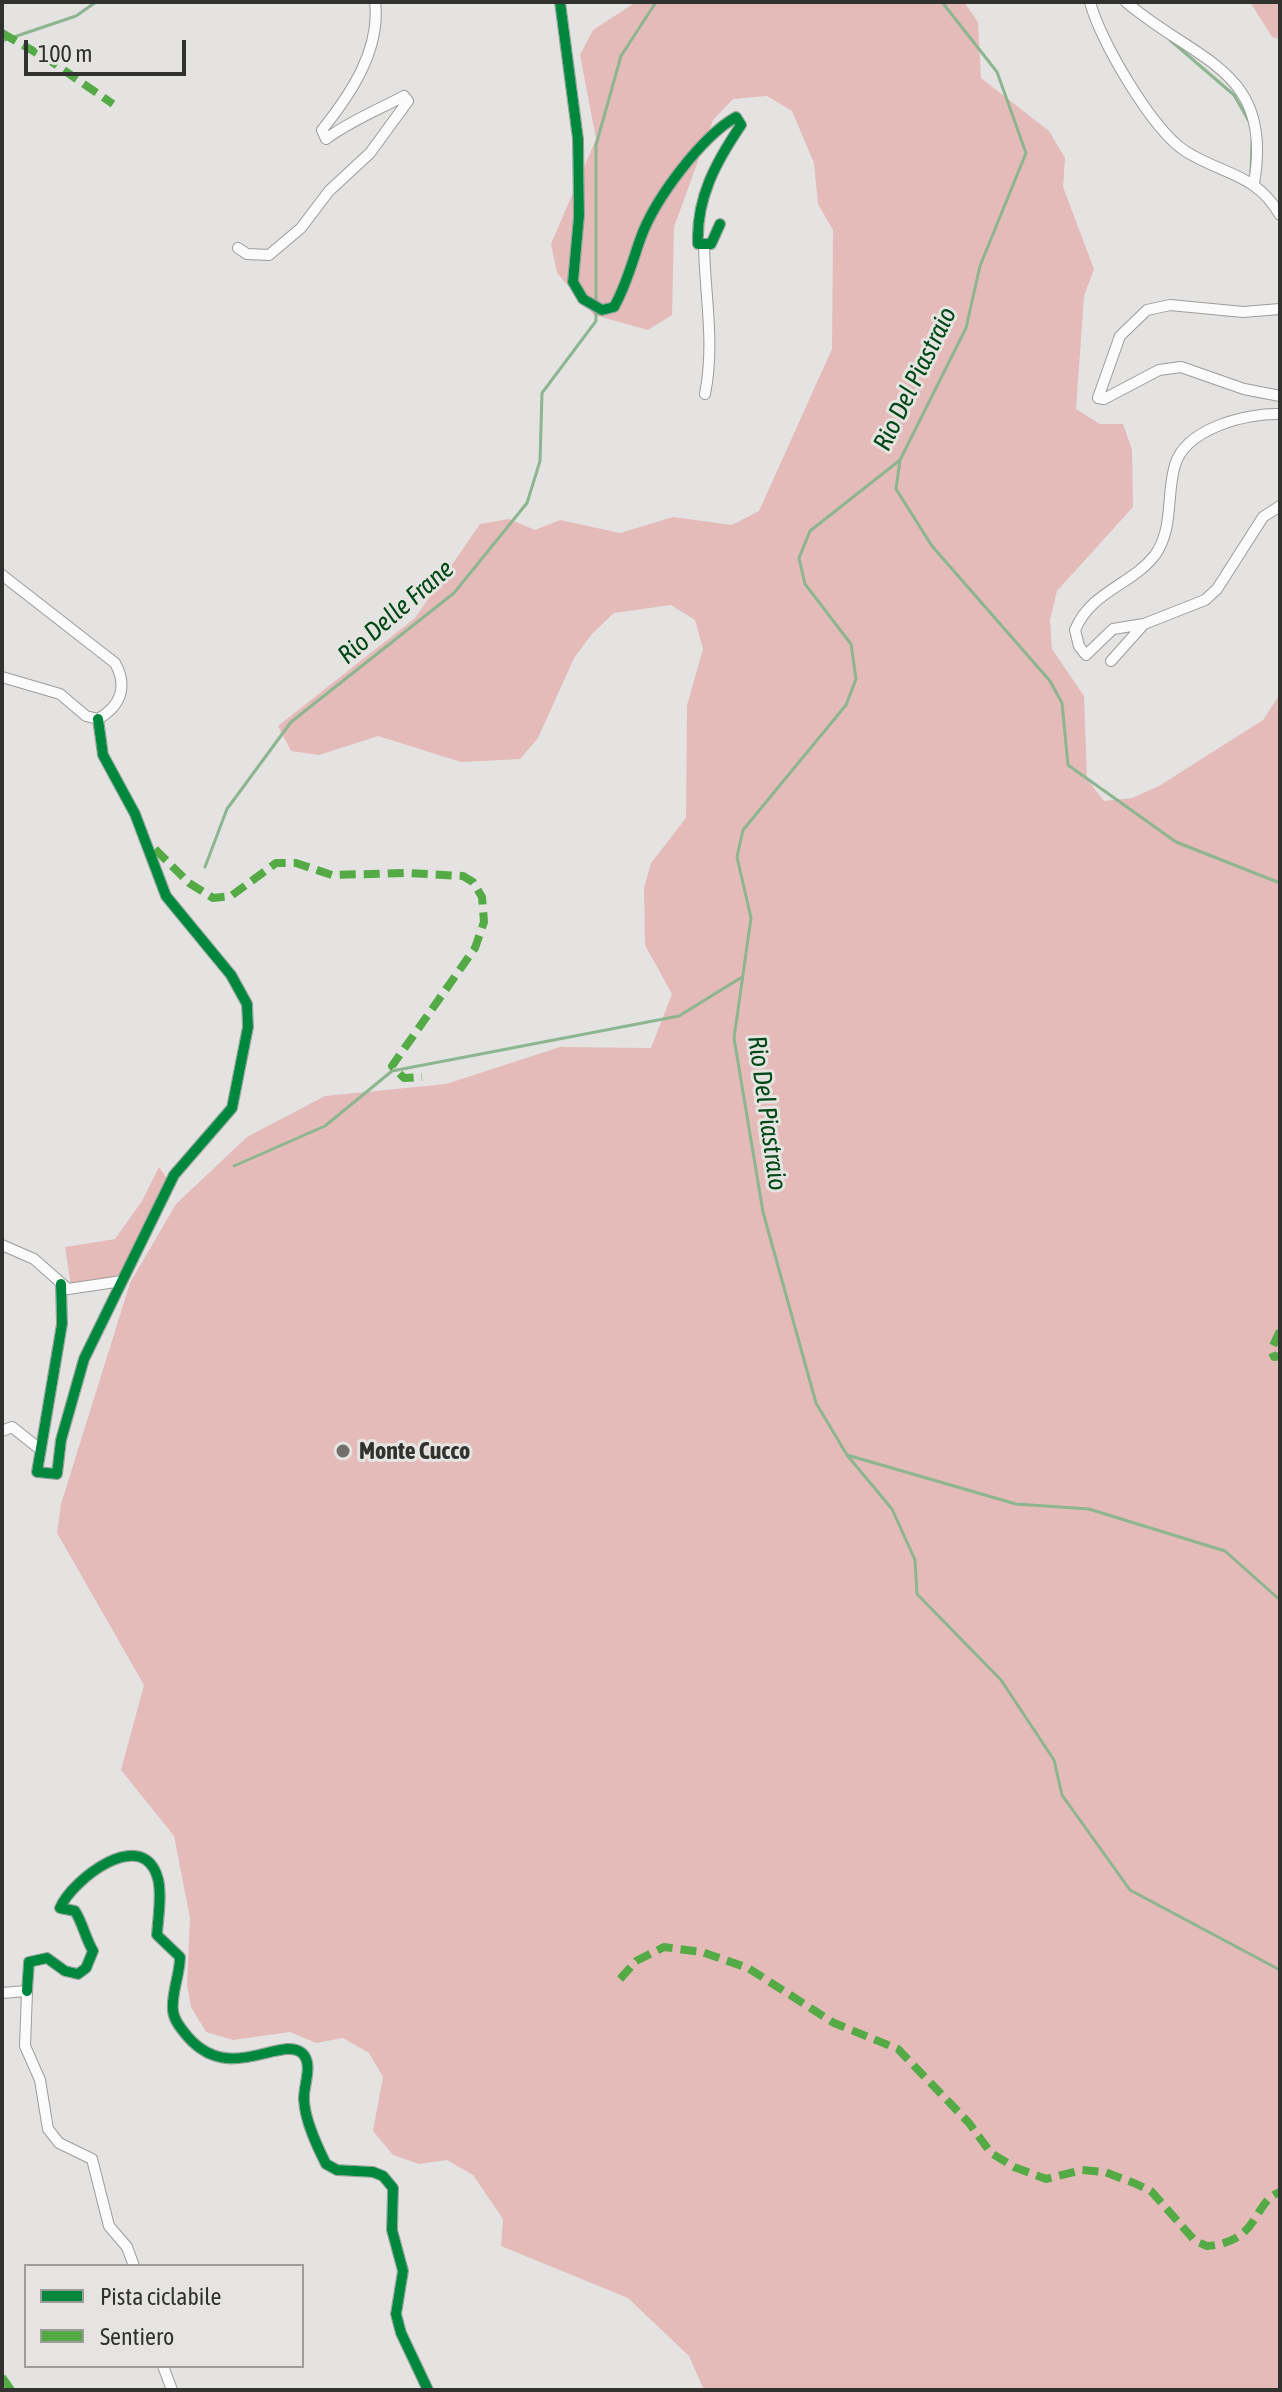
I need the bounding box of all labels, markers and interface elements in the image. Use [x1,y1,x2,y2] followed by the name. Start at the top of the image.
[28,24,190,74] scale bar
[38,40,92,67] text: 100 m
[867,302,963,456] water label: Rio Del Piastraio
[332,553,460,671] water label: Rio Delle Frane
[741,1034,793,1192] water label: Rio Del Piastraio
[359,1437,470,1465] place label: Monte Cucco
[334,1442,352,1460] marker: Monte Cucco
[24,2264,304,2368] legend
[100,2283,221,2310] text: Pista ciclabile
[100,2323,174,2350] text: Sentiero

